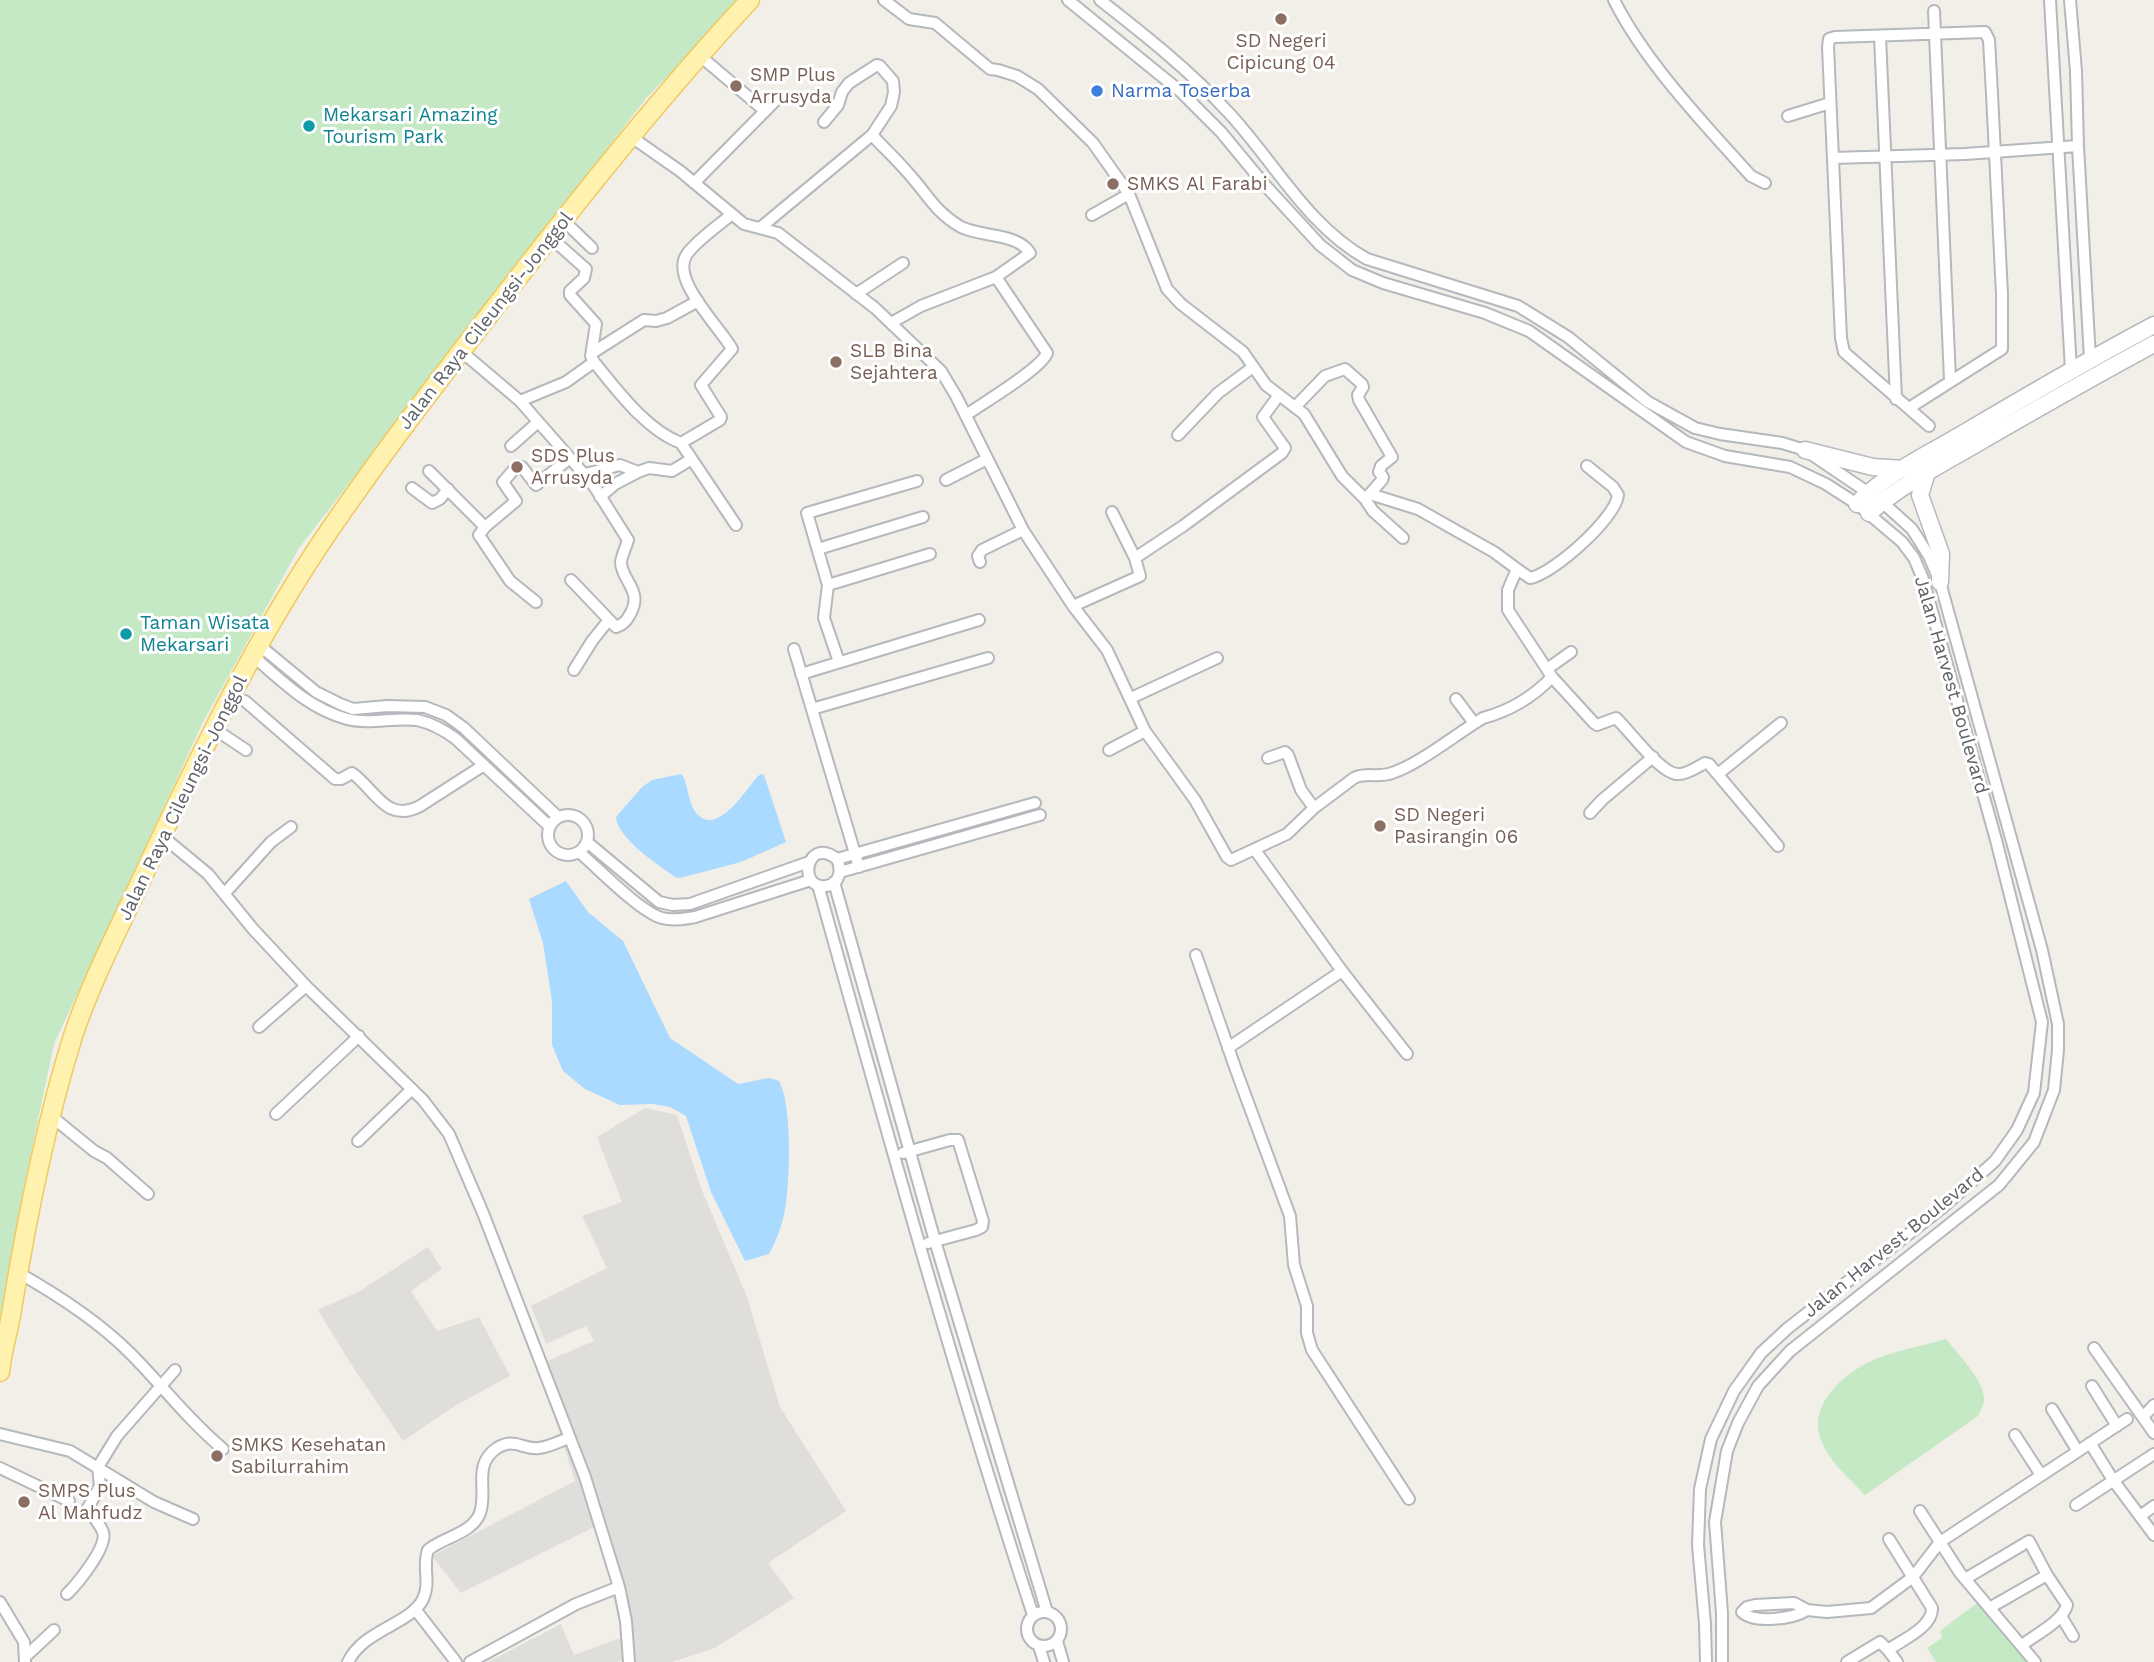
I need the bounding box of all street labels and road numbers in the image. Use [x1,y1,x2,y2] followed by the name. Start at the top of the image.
[394,208,578,434] street label: Jalan Raya Cileungsi-Jonggol
[1909,574,1993,796] street label: Jalan Harvest Boulevard
[114,672,252,924] street label: Jalan Raya Cileungsi-Jonggol
[1799,1163,1989,1323] street label: Jalan Harvest Boulevard

